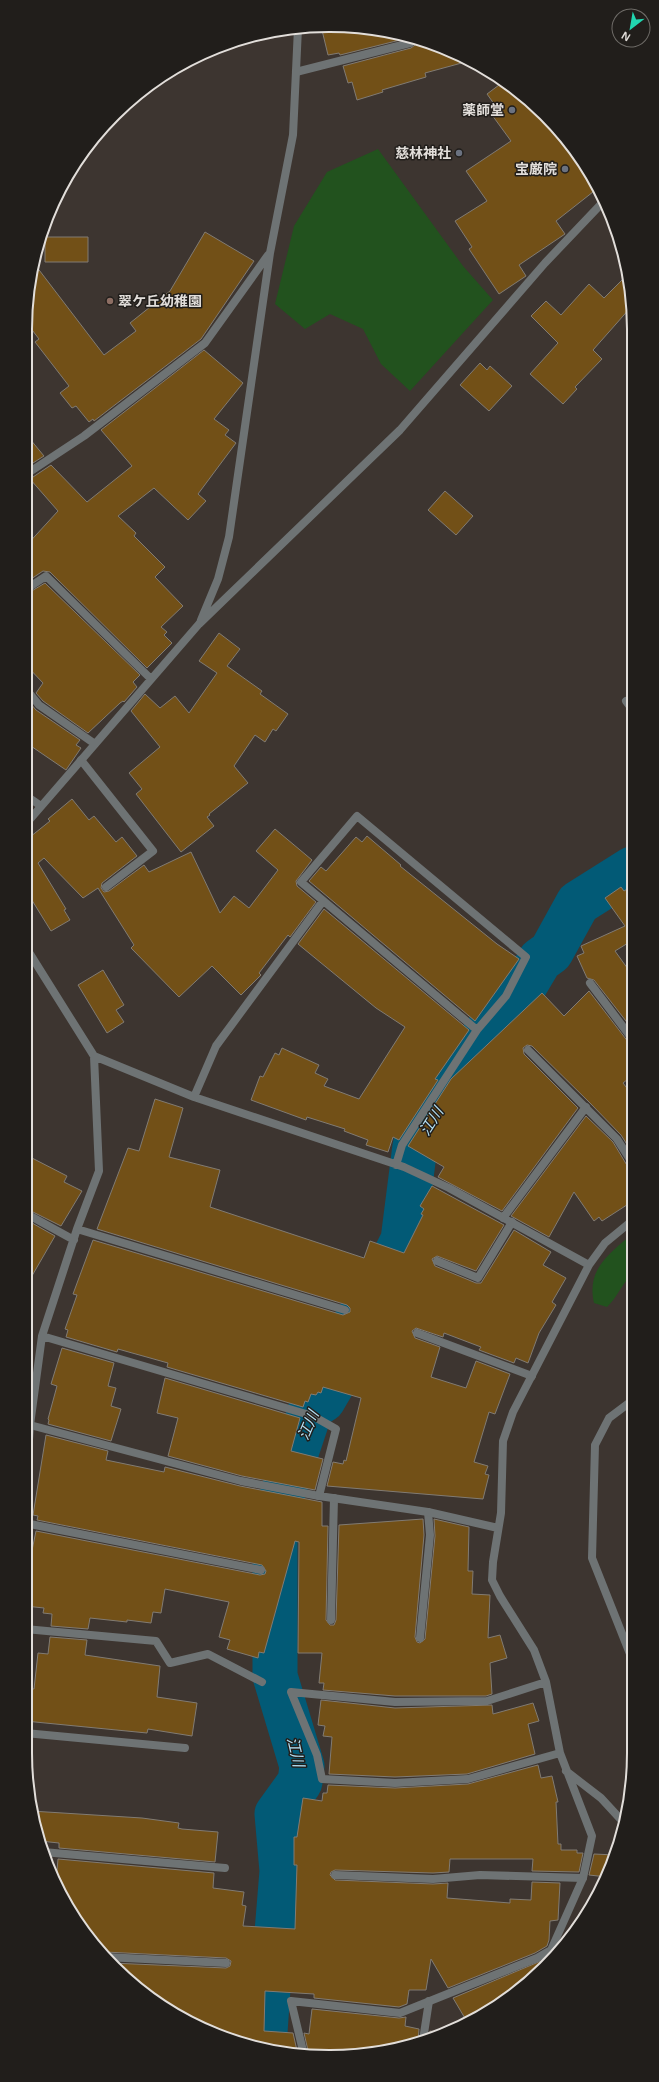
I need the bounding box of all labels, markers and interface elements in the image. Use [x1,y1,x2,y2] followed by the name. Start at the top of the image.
[611,8,651,48] north arrow
[619,29,632,44] text: N
[462,102,504,118] place label: 薬師堂
[507,105,517,115] marker: 薬師堂
[395,145,451,161] place label: 慈林神社
[454,148,464,158] marker: 慈林神社
[515,161,557,177] place label: 宝厳院
[560,164,570,174] marker: 宝厳院
[118,293,202,309] place label: 翠ケ丘幼稚園
[105,296,115,306] marker: 翠ケ丘幼稚園
[416,1102,447,1138] water label: 江川
[294,1406,322,1442] water label: 江川
[284,1735,308,1770] water label: 江川

